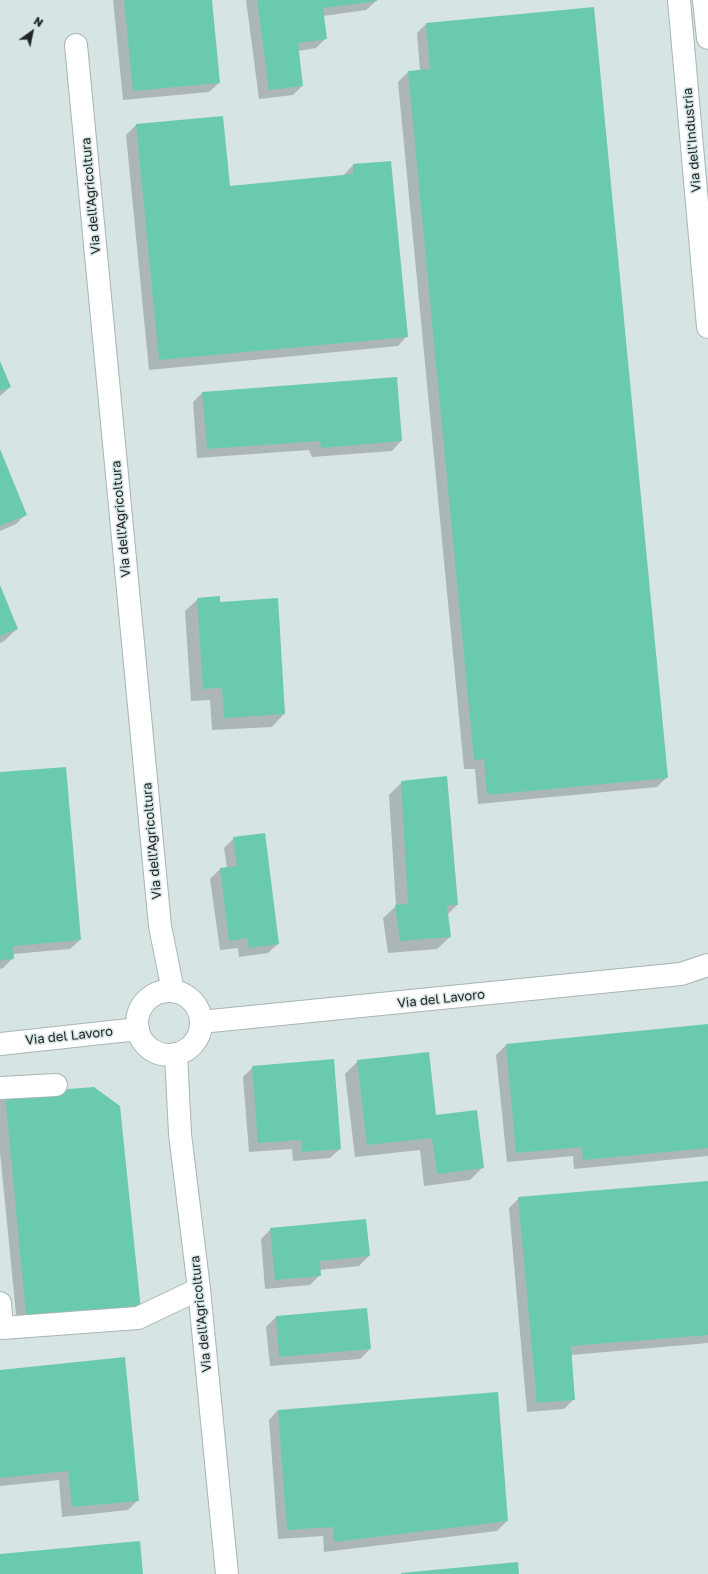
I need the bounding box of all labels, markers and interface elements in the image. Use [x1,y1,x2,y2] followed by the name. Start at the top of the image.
[12,12,52,52] north arrow
[32,14,46,29] text: N
[680,87,704,193] street label: Via dell'Industria
[78,137,104,255] street label: Via dell'Agricoltura
[108,460,134,578] street label: Via dell'Agricoltura
[139,782,165,900] street label: Via dell'Agricoltura
[396,987,486,1011] street label: Via del Lavoro
[24,1024,114,1048] street label: Via del Lavoro
[187,1255,215,1373] street label: Via dell'Agricoltura

